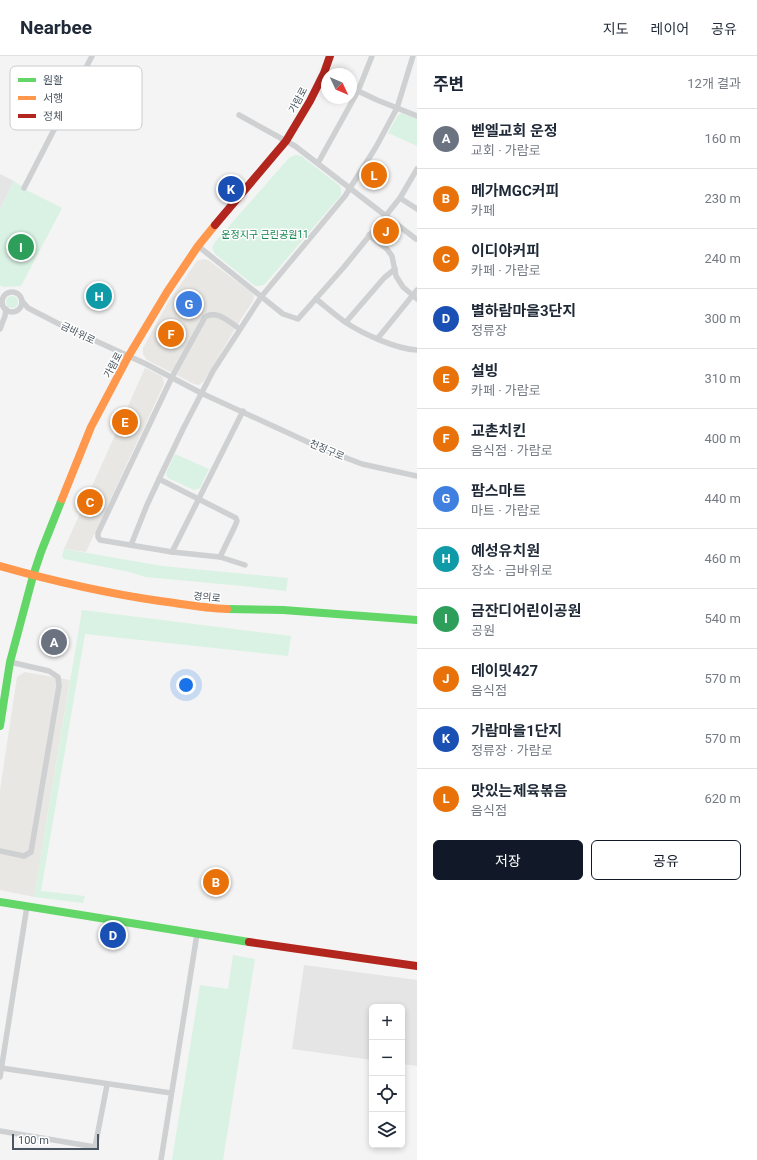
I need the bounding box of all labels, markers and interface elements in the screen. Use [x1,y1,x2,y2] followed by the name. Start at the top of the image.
[20,16,92,39] text: Nearbee
[603,21,629,37] text: 지도
[651,21,689,37] text: 레이어
[711,21,737,37] text: 공유
[10,66,142,130] legend
[321,68,357,104] north arrow
[43,74,63,87] text: 원활
[433,74,464,94] text: 주변
[687,76,741,91] text: 12개 결과
[287,85,309,115] street label: 가람로
[43,92,63,105] text: 서행
[43,110,63,123] text: 정체
[471,122,558,140] text: 벧엘교회 운정
[442,131,450,146] text: A
[704,131,741,146] text: 160 m
[471,143,541,158] text: 교회 · 가람로
[361,160,387,190] pin: L
[218,174,244,204] pin: K
[471,182,559,200] text: 메가MGC커피
[442,191,450,206] text: B
[704,191,741,206] text: 230 m
[471,203,495,218] text: 카페
[373,216,399,246] pin: J
[221,229,309,240] park label: 운정지구 근린공원11
[8,232,34,262] pin: I
[471,242,540,260] text: 이디야커피
[442,251,450,266] text: C
[704,251,741,266] text: 240 m
[471,263,541,278] text: 카페 · 가람로
[86,281,112,311] pin: H
[176,289,202,319] pin: G
[471,302,576,320] text: 별하람마을3단지
[442,311,450,326] text: D
[704,311,741,326] text: 300 m
[158,319,184,349] pin: F
[59,320,97,346] street label: 금바위로
[471,323,507,338] text: 정류장
[102,350,124,380] street label: 가람로
[471,362,499,380] text: 설빙
[442,371,450,386] text: E
[704,371,741,386] text: 310 m
[471,383,541,398] text: 카페 · 가람로
[112,407,138,437] pin: E
[471,422,526,440] text: 교촌치킨
[442,431,450,446] text: F
[704,431,741,446] text: 400 m
[308,438,346,462] street label: 천정구로
[471,443,553,458] text: 음식점 · 가람로
[471,482,526,500] text: 팜스마트
[77,487,103,517] pin: C
[442,491,450,506] text: G
[704,491,741,506] text: 440 m
[471,503,541,518] text: 마트 · 가람로
[471,542,540,560] text: 예성유치원
[441,551,451,566] text: H
[704,551,741,566] text: 460 m
[471,563,553,578] text: 장소 · 금바위로
[193,590,221,604] street label: 경의로
[471,602,581,620] text: 금잔디어린이공원
[444,611,448,626] text: I
[704,611,741,626] text: 540 m
[471,623,495,638] text: 공원
[41,627,67,657] pin: A
[471,662,538,680] text: 데이밋427
[442,671,450,686] text: J
[704,671,741,686] text: 570 m
[176,675,196,695] your location
[471,683,507,698] text: 음식점
[471,722,562,740] text: 가람마을1단지
[442,731,450,746] text: K
[704,731,741,746] text: 570 m
[471,743,553,758] text: 정류장 · 가람로
[471,782,568,800] text: 맛있는제육볶음
[442,791,450,806] text: L
[704,791,741,806] text: 620 m
[471,803,507,818] text: 음식점
[433,840,583,880] button: 저장
[591,840,741,880] button: 공유
[203,867,229,897] pin: B
[100,920,126,950] pin: D
[369,1004,405,1148] map controls
[369,1004,405,1040] button: +
[369,1040,405,1076] button: −
[369,1076,405,1112] button: locate
[369,1112,405,1148] button: layers
[12,1132,99,1151] scale bar
[18,1134,49,1147] text: 100 m

